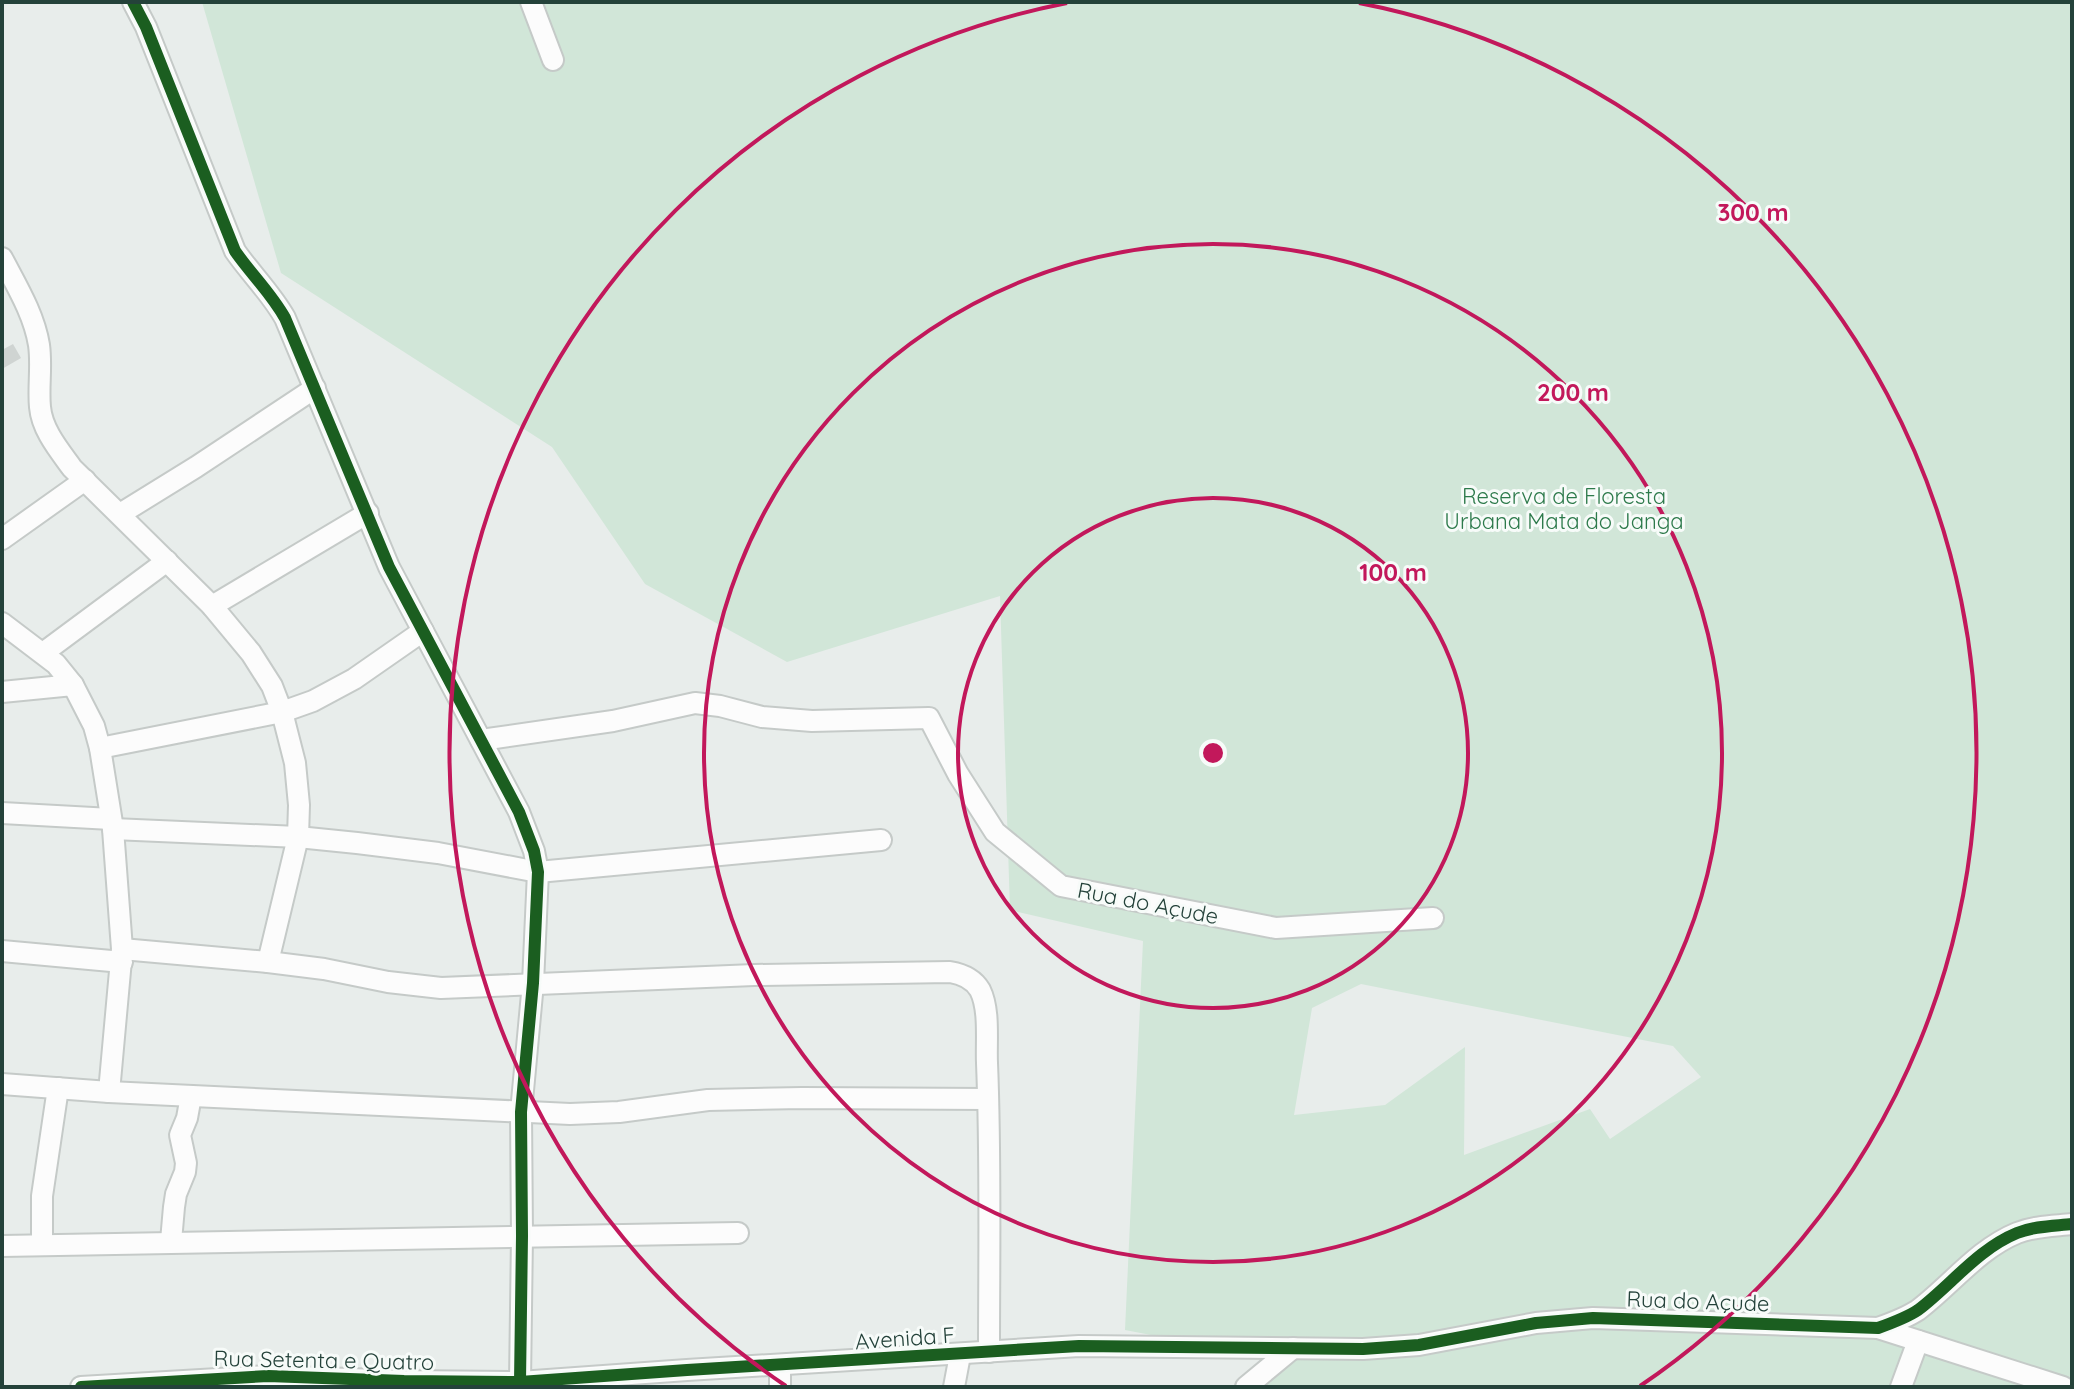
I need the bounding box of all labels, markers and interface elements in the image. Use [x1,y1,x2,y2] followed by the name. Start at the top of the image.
[1717,197,1789,227] text: 300 m
[1537,377,1609,407] text: 200 m
[1444,482,1684,535] park label: Reserva de Floresta Urbana Mata do Janga
[1359,557,1427,587] text: 100 m
[1199,739,1227,767] centre of rings
[1075,876,1221,930] street label: Rua do Açude
[1626,1285,1770,1317] street label: Rua do Açude
[854,1321,956,1355] street label: Avenida F
[214,1344,434,1376] street label: Rua Setenta e Quatro

